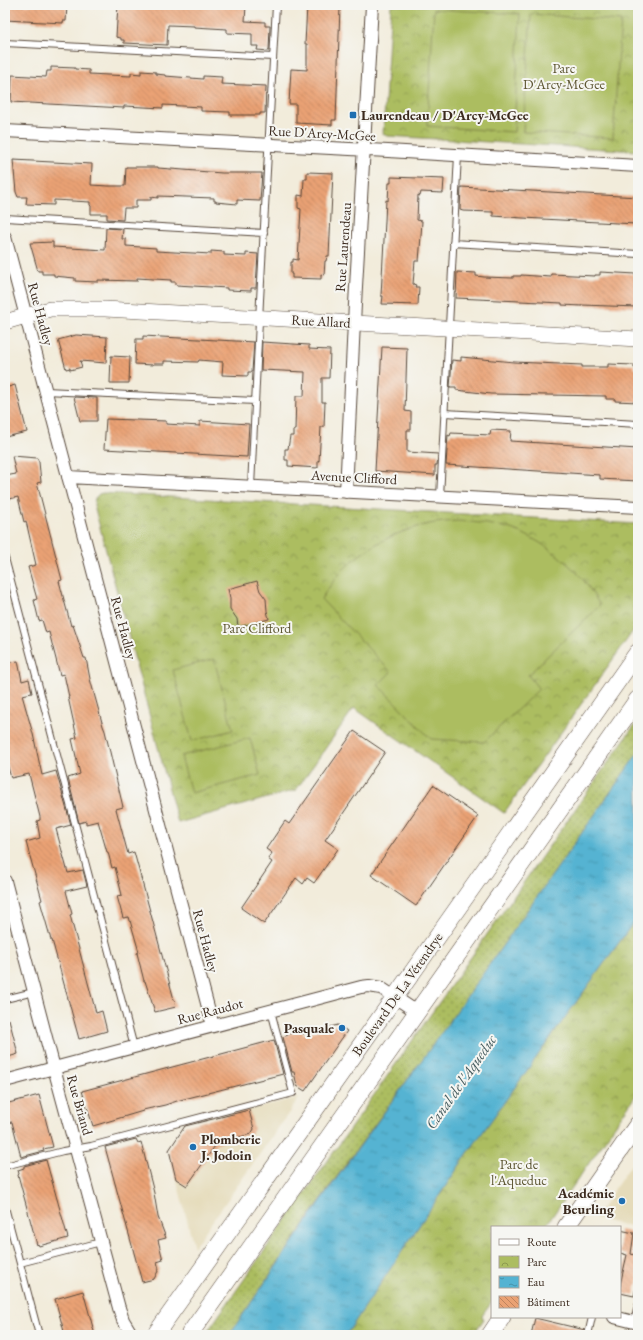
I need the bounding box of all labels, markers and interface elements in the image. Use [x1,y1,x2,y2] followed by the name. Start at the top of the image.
[523,59,606,93] park label: Parc D'Arcy-McGee
[361,106,529,124] place label: Laurendeau / D'Arcy-McGee
[348,110,358,120] marker: Laurendeau / D'Arcy-McGee
[268,121,377,145] street label: Rue D'Arcy-McGee
[331,201,355,292] street label: Rue Laurendeau
[24,280,58,348] street label: Rue Hadley
[291,310,352,332] street label: Rue Allard
[310,466,398,488] street label: Avenue Clifford
[107,594,141,662] street label: Rue Hadley
[223,619,292,637] park label: Parc Clifford
[189,907,223,975] street label: Rue Hadley
[348,928,447,1059] street label: Boulevard De La Vérendrye
[175,993,245,1028] street label: Rue Raudot
[284,1019,334,1037] place label: Pasquale
[337,1023,347,1033] marker: Pasquale
[421,1031,501,1133] water label: Canal de l'Aqueduc
[63,1073,97,1138] street label: Rue Briand
[199,1130,261,1164] place label: Plomberie J. Jodoin
[188,1142,198,1152] marker: Plomberie J. Jodoin
[491,1155,547,1189] park label: Parc de l'Aqueduc
[557,1184,615,1218] place label: Académie Beurling
[617,1196,627,1206] marker: Académie Beurling
[491,1226,621,1318] legend
[527,1234,557,1250] text: Route
[527,1254,547,1270] text: Parc
[527,1274,545,1290] text: Eau
[527,1294,570,1310] text: Bâtiment

